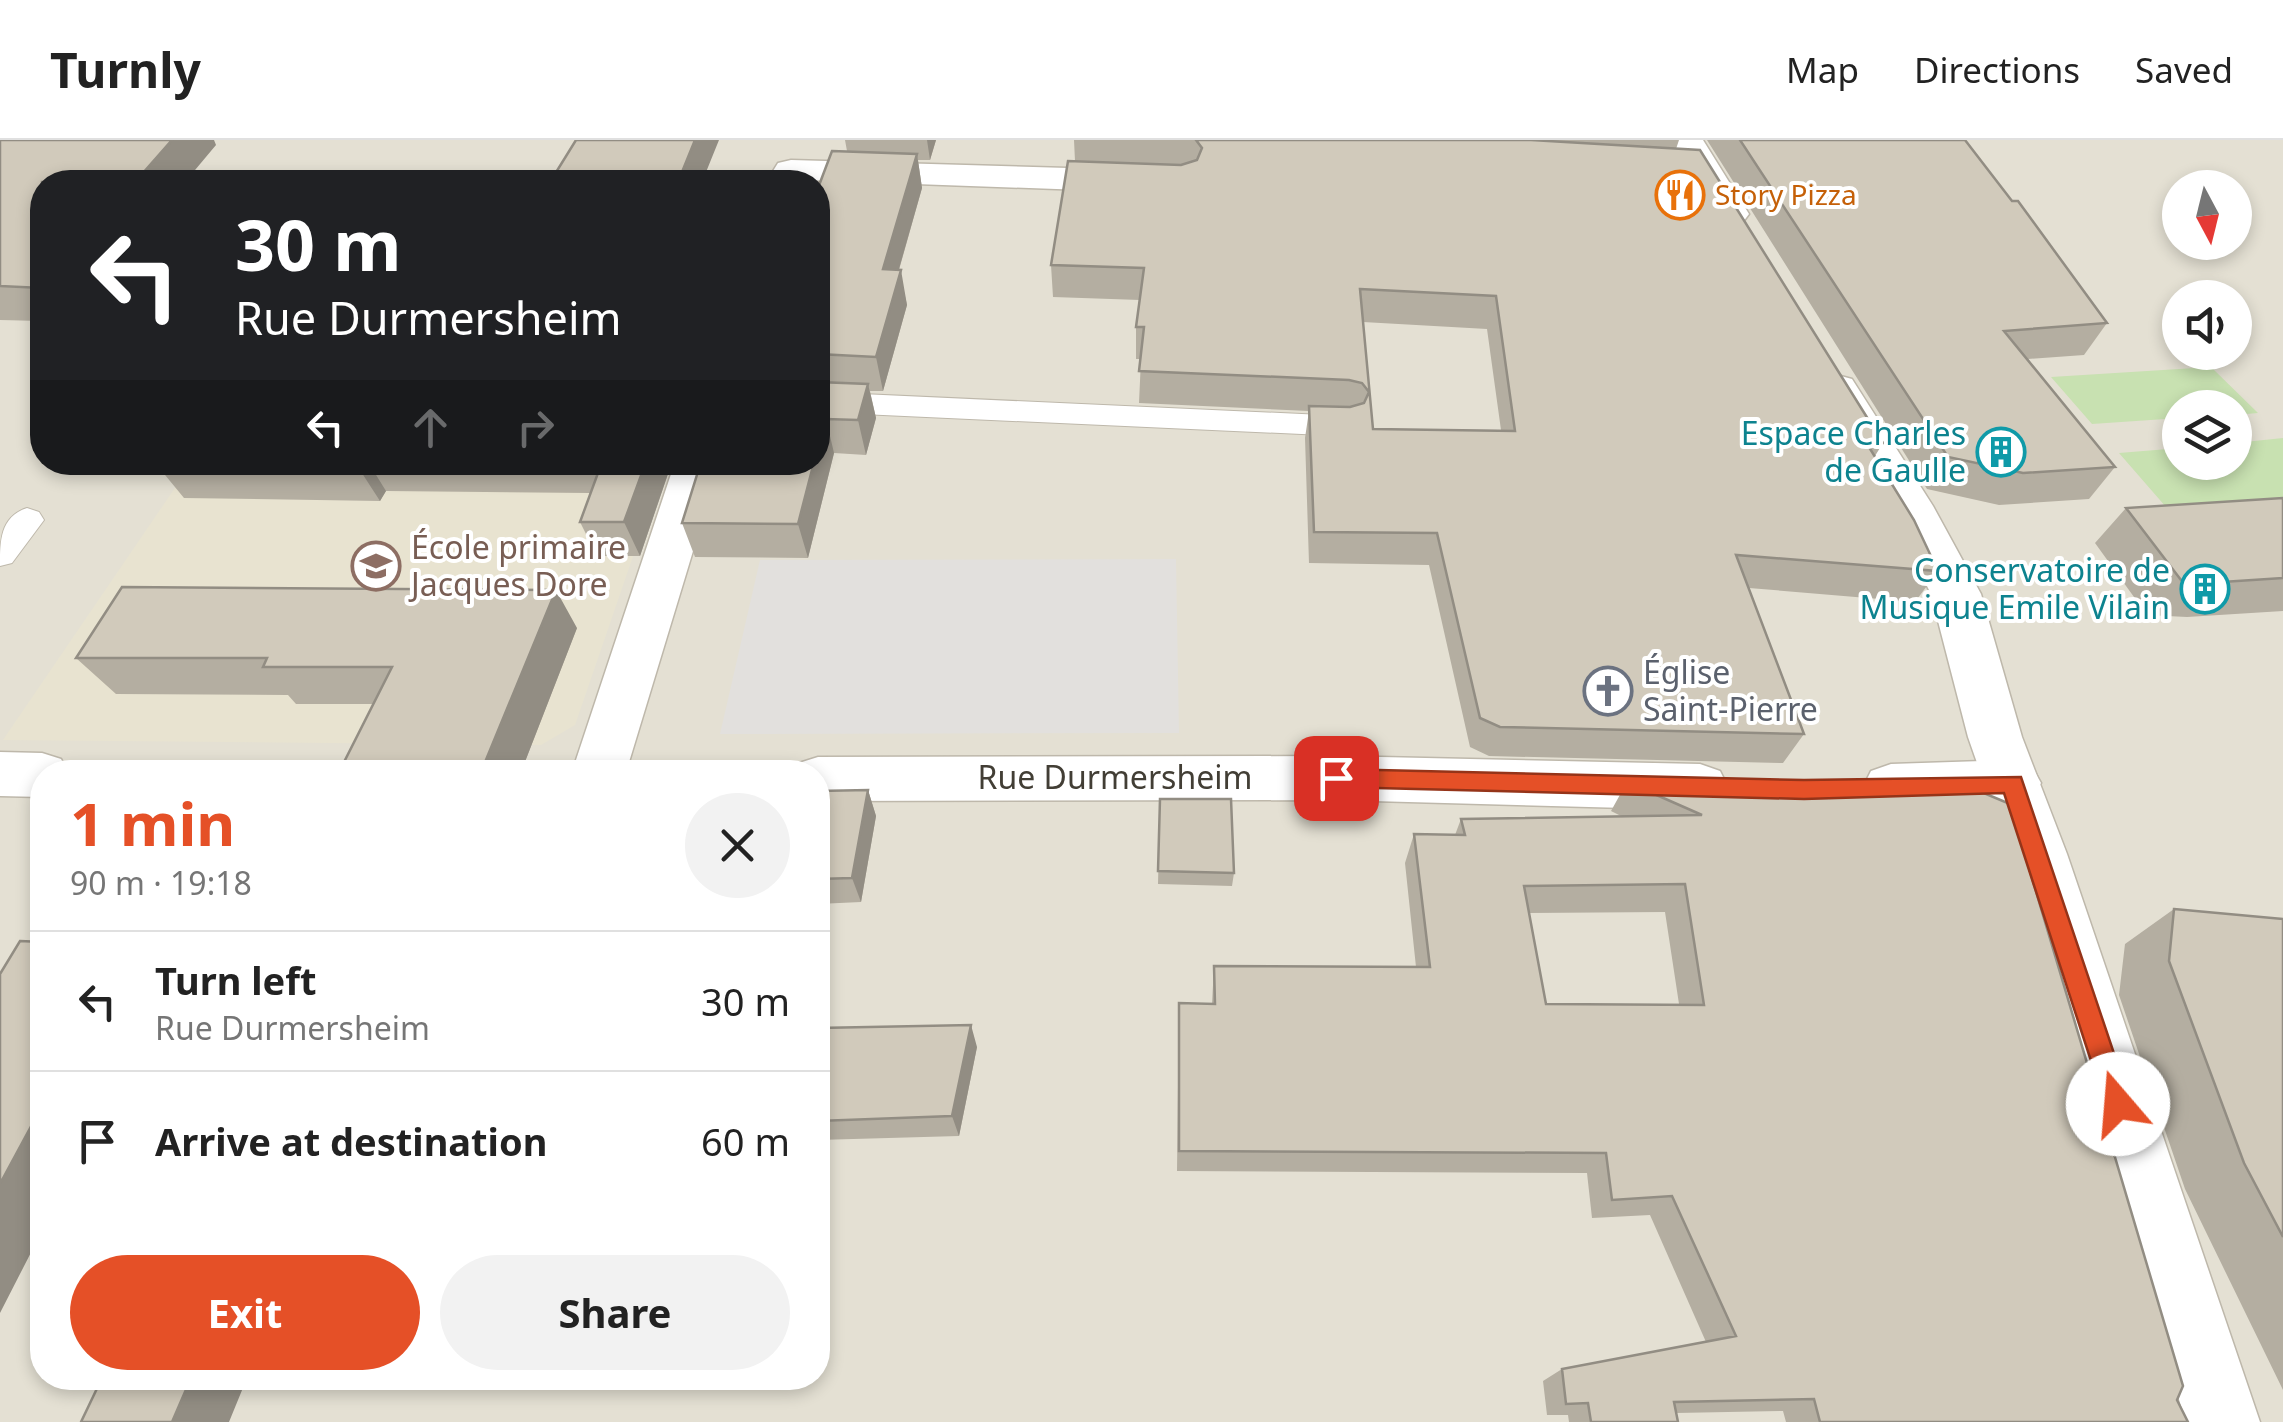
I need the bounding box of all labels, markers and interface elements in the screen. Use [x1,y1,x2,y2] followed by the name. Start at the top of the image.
[50,37,201,102] text: Turnly
[1786,46,1859,93] text: Map
[1914,46,2080,93] text: Directions
[2135,46,2233,93] text: Saved
[1654,169,1706,221] restaurant icon: Story Pizza
[2162,170,2252,260] north arrow
[2162,170,2252,480] map controls
[1715,175,1857,213] place label: Story Pizza
[235,196,402,292] text: 30 m
[70,210,200,340] icon: left
[2162,280,2252,370] button: sound
[235,287,622,348] text: Rue Durmersheim
[2162,390,2252,480] button: layers
[298,400,353,455] icon: left
[403,400,458,455] icon: ahead
[508,400,563,455] icon: right
[1741,411,1966,491] place label: Espace Charles de Gaulle
[1975,426,2027,478] building icon: Espace Charles de Gaulle
[408,525,626,605] place label: École primaire Jacques Dore
[350,540,402,592] school or university icon: École primaire Jacques Dore
[1860,548,2170,628] place label: Conservatoire de Musique Emile Vilain
[2179,563,2231,615] building icon: Conservatoire de Musique Emile Vilain
[1643,650,1818,730] place label: Église Saint-Pierre
[1582,665,1634,717] church icon: Église Saint-Pierre
[1294,736,1379,821] pin
[1309,751,1364,806] icon: arrive
[978,755,1252,798] street label: Rue Durmersheim
[70,782,235,864] text: 1 min
[685,793,790,898] button: close
[70,861,252,904] text: 90 m · 19:18
[155,954,317,1006] text: Turn left
[70,974,125,1029] icon: left
[701,975,790,1027] text: 30 m
[155,1006,430,1049] text: Rue Durmersheim
[2066,1052,2170,1156] position arrow
[70,1114,125,1169] icon: arrive
[155,1115,547,1167] text: Arrive at destination
[701,1115,790,1167] text: 60 m
[70,1255,420,1370] button: Exit
[440,1255,790,1370] button: Share

